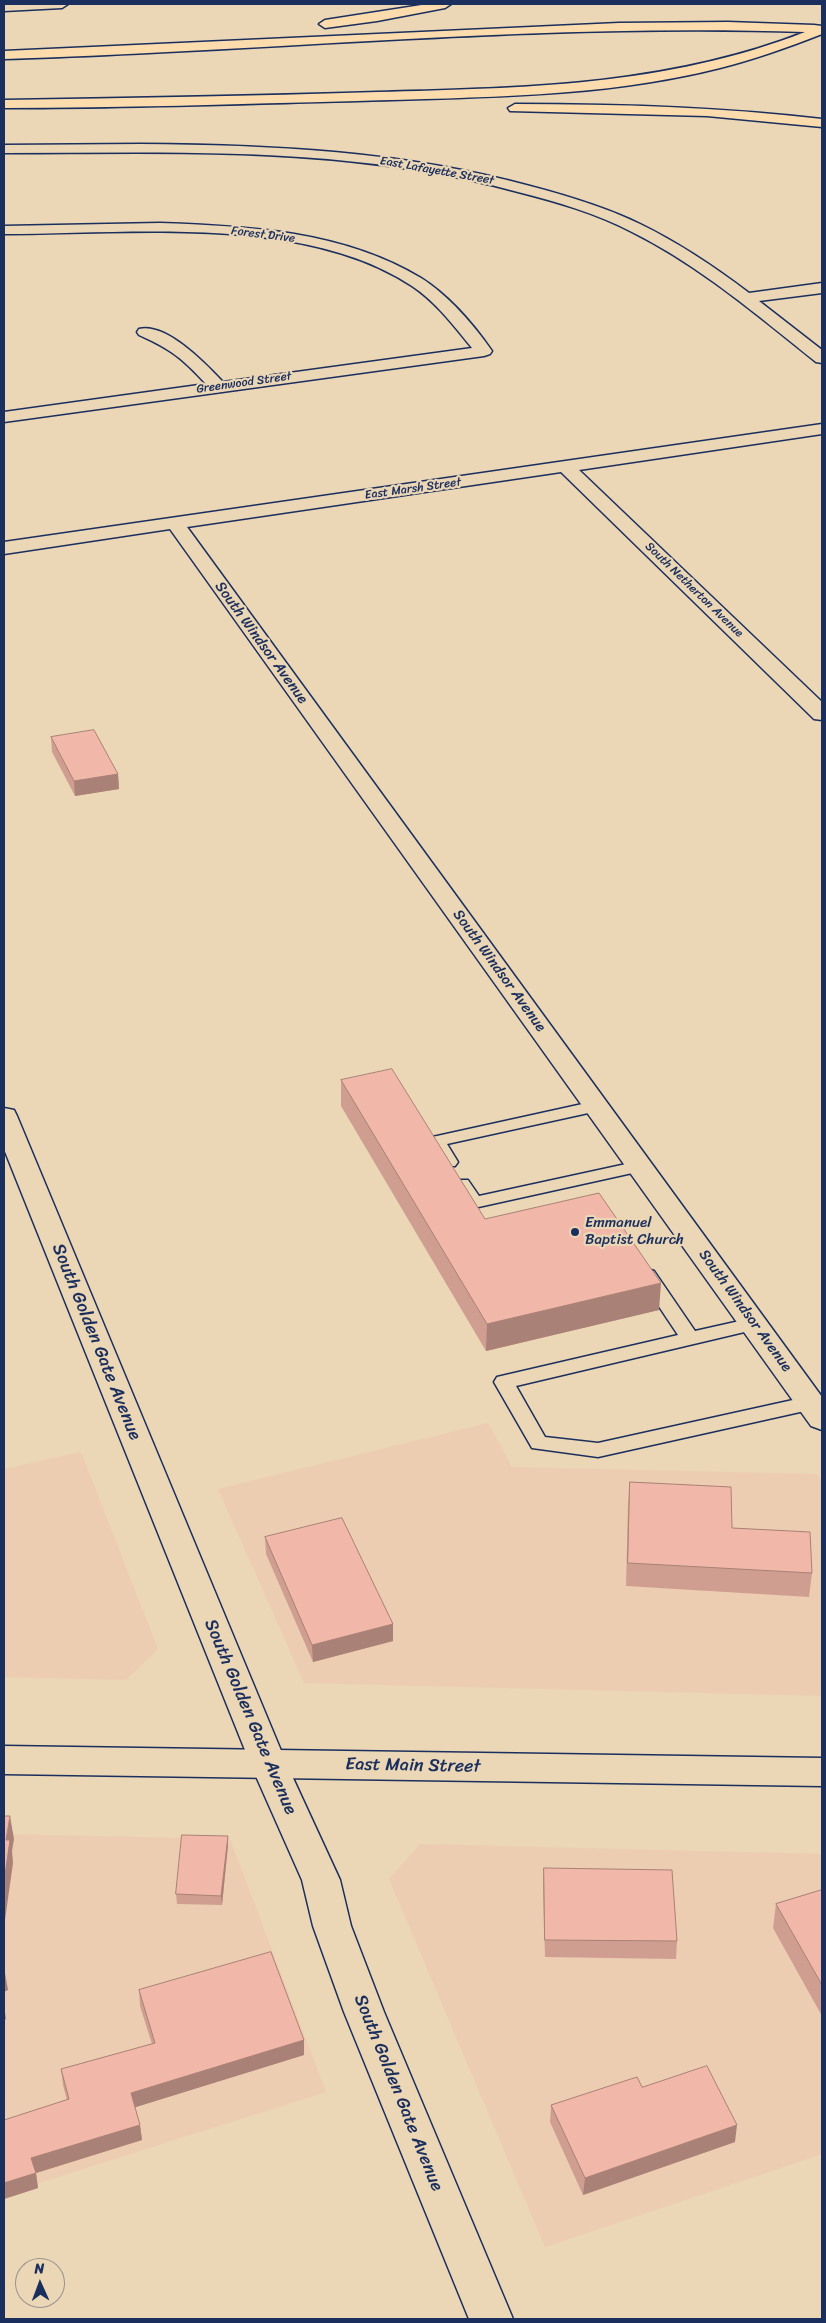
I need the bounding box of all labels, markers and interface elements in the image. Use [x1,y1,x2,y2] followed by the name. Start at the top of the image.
[379,154,495,188] street label: East Lafayette Street
[230,224,296,246] street label: Forest Drive
[196,369,292,397] street label: Greenwood Street
[364,475,462,503] street label: East Marsh Street
[642,539,746,641] street label: South Netherton Avenue
[211,578,311,708] street label: South Windsor Avenue
[449,906,549,1036] street label: South Windsor Avenue
[585,1214,684,1249] place label: Emmanuel Baptist Church
[569,1226,581,1238] marker: Emmanuel Baptist Church
[47,1240,145,1444] street label: South Golden Gate Avenue
[695,1246,795,1376] street label: South Windsor Avenue
[199,1616,301,1818] street label: South Golden Gate Avenue
[345,1754,481,1778] street label: East Main Street
[349,1991,447,2195] street label: South Golden Gate Avenue
[34,2256,45,2281] text: N
[15,2258,65,2308] north arrow

